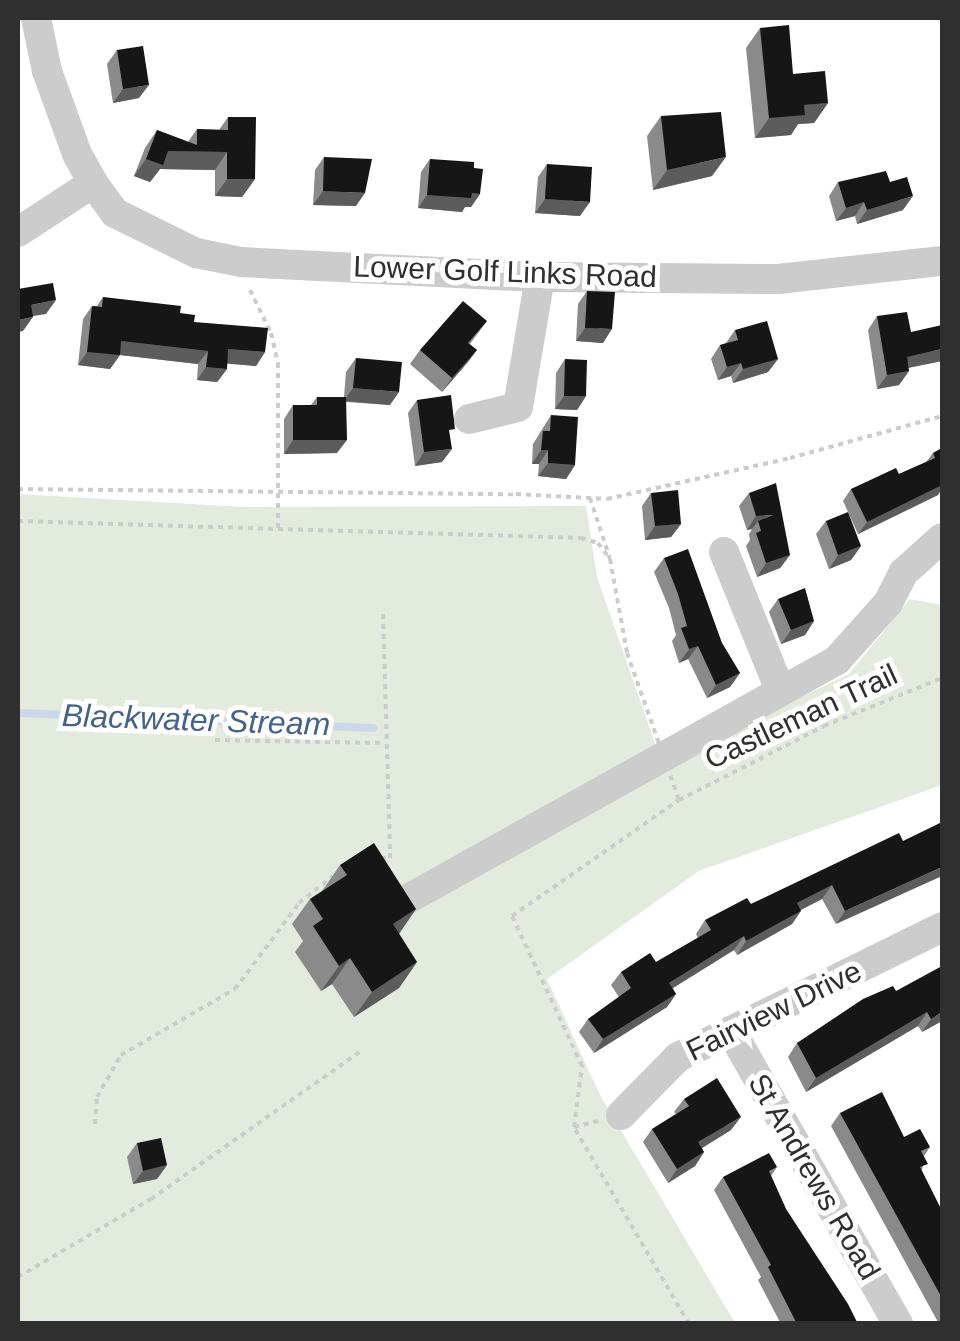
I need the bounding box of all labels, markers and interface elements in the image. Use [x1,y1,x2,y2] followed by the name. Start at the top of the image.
[353,249,657,295] street label: Lower Golf Links Road
[699,657,903,777] street label: Castleman Trail
[61,696,331,744] water label: Blackwater Stream
[681,953,867,1069] street label: Fairview Drive
[740,1067,888,1287] street label: St Andrews Road

